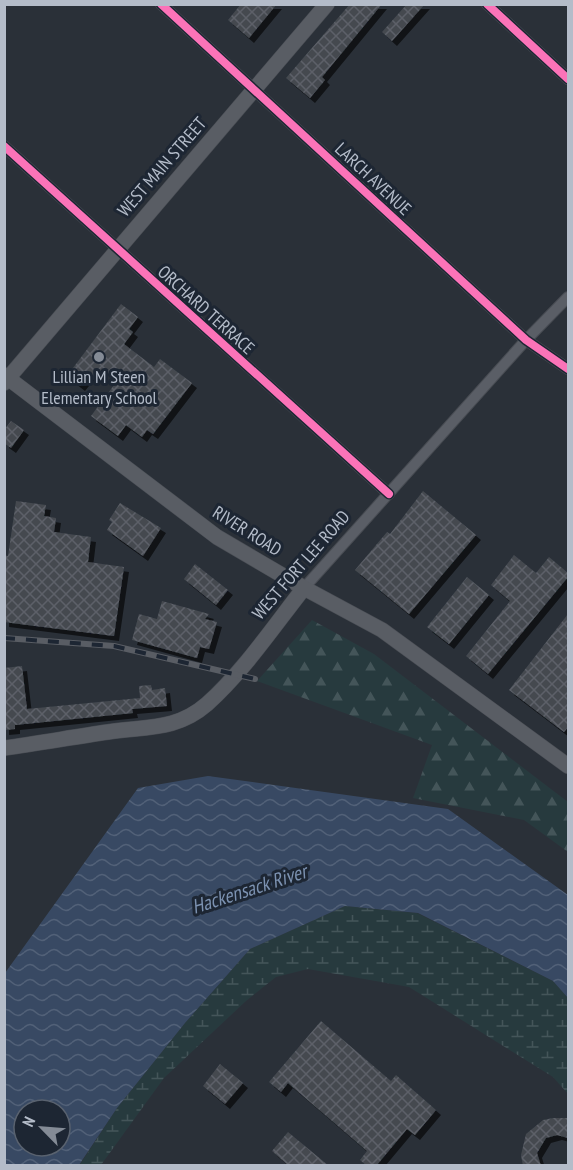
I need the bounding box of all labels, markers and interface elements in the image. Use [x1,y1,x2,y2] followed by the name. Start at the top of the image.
[112,112,211,221] street label: WEST MAIN STREET
[330,137,416,220] street label: LARCH AVENUE
[153,260,260,359] street label: ORCHARD TERRACE
[92,350,106,364] marker: Lillian M Steen Elementary School
[41,365,157,409] place label: Lillian M Steen Elementary School
[209,500,286,561] street label: RIVER ROAD
[247,505,354,624] street label: WEST FORT LEE ROAD
[188,857,312,920] water label: Hackensack River
[12,1098,72,1158] north arrow
[18,1114,39,1130] text: N

